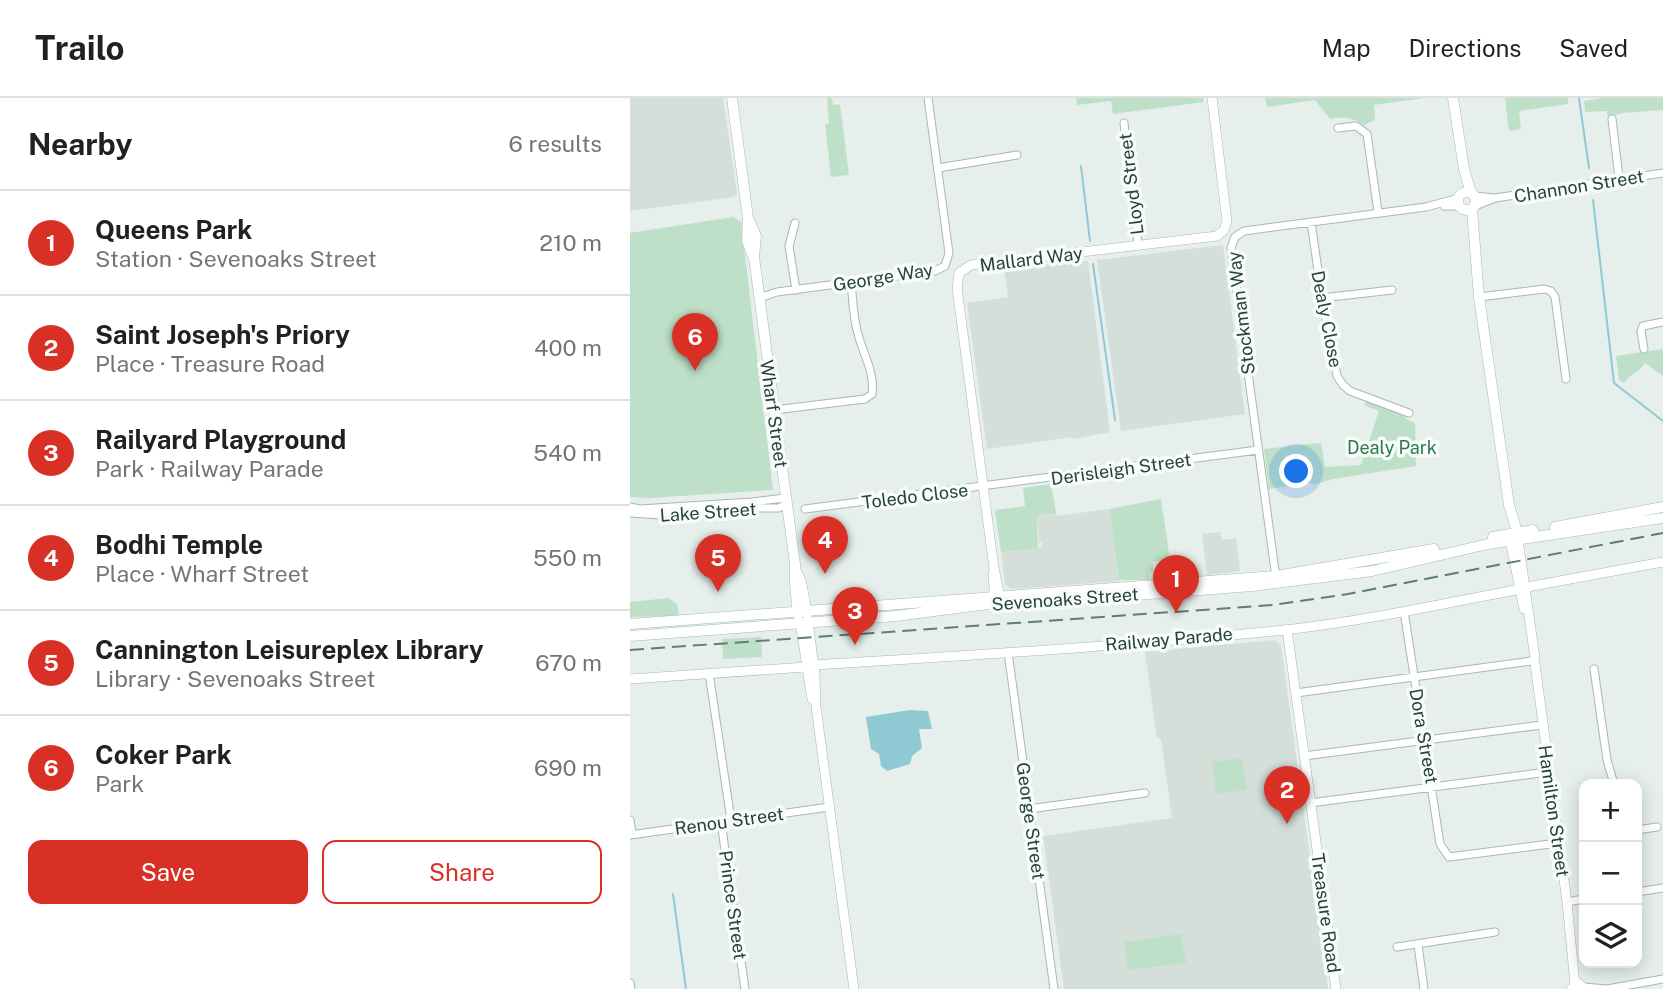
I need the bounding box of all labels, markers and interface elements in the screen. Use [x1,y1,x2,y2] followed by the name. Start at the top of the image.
[35,29,125,67] text: Trailo
[1322,34,1371,62] text: Map
[1409,34,1521,62] text: Directions
[1559,34,1628,62] text: Saved
[28,126,132,162] text: Nearby
[509,130,602,157] text: 6 results
[1114,132,1148,236] street label: Lloyd Street
[1513,165,1645,207] street label: Channon Street
[95,214,252,245] text: Queens Park
[46,229,56,256] text: 1
[539,229,602,256] text: 210 m
[978,242,1084,276] street label: Mallard Way
[95,245,377,272] text: Station · Sevenoaks Street
[1223,250,1259,376] street label: Stockman Way
[832,259,935,295] street label: George Way
[1307,269,1347,369] street label: Dealy Close
[672,313,718,371] pin: 6
[95,319,350,350] text: Saint Joseph's Priory
[44,334,58,361] text: 2
[534,334,602,361] text: 400 m
[95,350,325,377] text: Place · Treasure Road
[756,359,792,469] street label: Wharf Street
[95,424,346,455] text: Railyard Playground
[1347,437,1437,458] park label: Dealy Park
[43,439,59,466] text: 3
[533,439,602,466] text: 540 m
[1050,449,1192,489] street label: Derisleigh Street
[1279,454,1313,488] your location
[95,455,324,482] text: Park · Railway Parade
[861,479,969,513] street label: Toledo Close
[659,498,757,526] street label: Lake Street
[802,516,848,574] pin: 4
[95,529,263,560] text: Bodhi Temple
[695,534,741,592] pin: 5
[43,544,59,571] text: 4
[533,544,602,571] text: 550 m
[1153,555,1199,613] pin: 1
[95,560,309,587] text: Place · Wharf Street
[991,583,1139,615] street label: Sevenoaks Street
[832,587,878,645] pin: 3
[1104,623,1234,655] street label: Railway Parade
[95,634,484,665] text: Cannington Leisureplex Library
[43,649,59,676] text: 5
[535,649,602,676] text: 670 m
[95,665,375,692] text: Library · Sevenoaks Street
[1405,687,1443,785] street label: Dora Street
[95,739,232,770] text: Coker Park
[1534,744,1574,878] street label: Hamilton Street
[43,754,59,781] text: 6
[534,754,602,781] text: 690 m
[1012,761,1050,881] street label: George Street
[1264,766,1310,824] pin: 2
[95,770,144,797] text: Park
[1579,779,1642,968] map controls
[1579,779,1642,842] button: +
[673,803,785,839] street label: Renou Street
[28,840,308,904] button: Save
[322,840,602,904] button: Share
[1579,842,1642,905] button: −
[715,849,751,961] street label: Prince Street
[1307,852,1345,974] street label: Treasure Road
[1579,905,1642,968] button: layers

